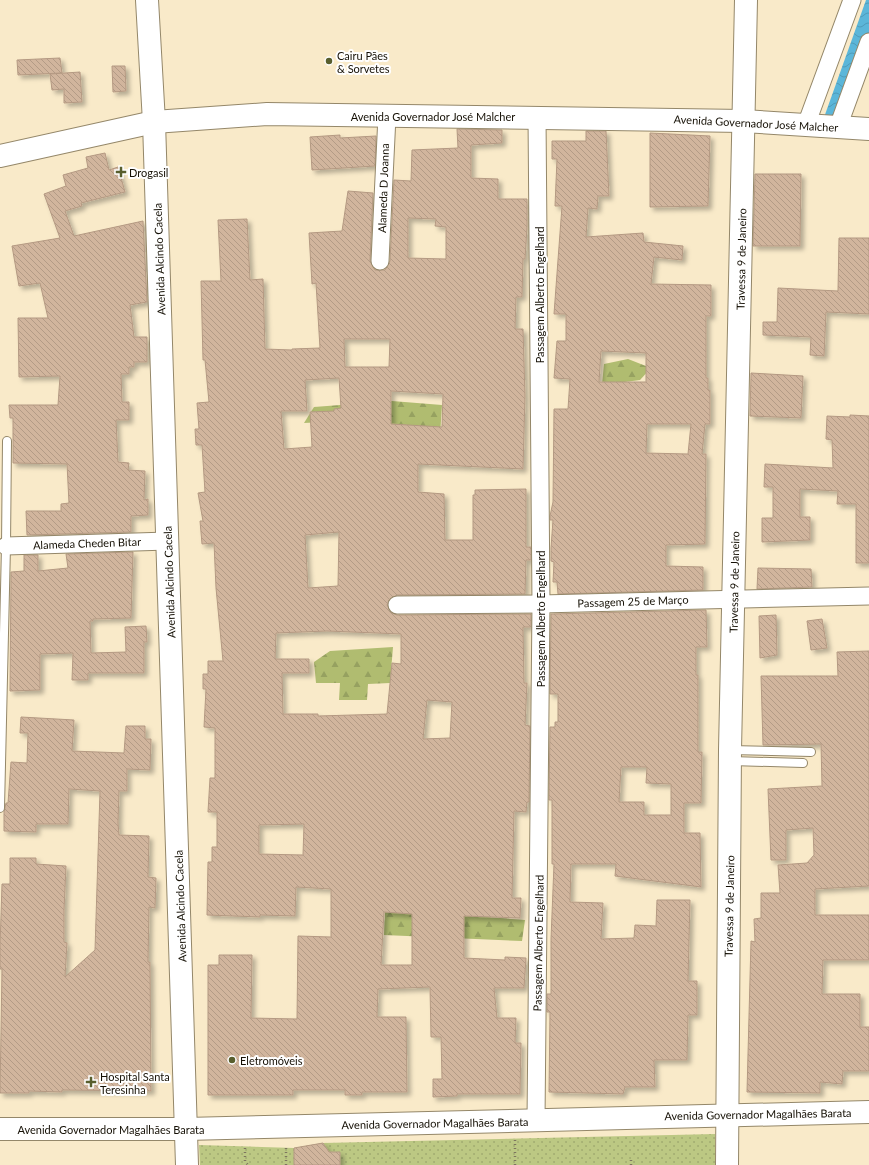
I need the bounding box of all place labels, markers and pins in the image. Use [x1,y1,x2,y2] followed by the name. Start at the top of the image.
[337,49,390,75] place label: Cairu Pães & Sorvetes
[324,56,334,66] marker: Cairu Pães & Sorvetes
[129,166,168,179] place label: Drogasil
[116,167,126,177] marker: Drogasil
[240,1054,303,1067] place label: Eletromóveis
[227,1055,237,1065] marker: Eletromóveis
[100,1070,170,1096] place label: Hospital Santa Teresinha
[85,1076,97,1088] marker: Hospital Santa Teresinha

